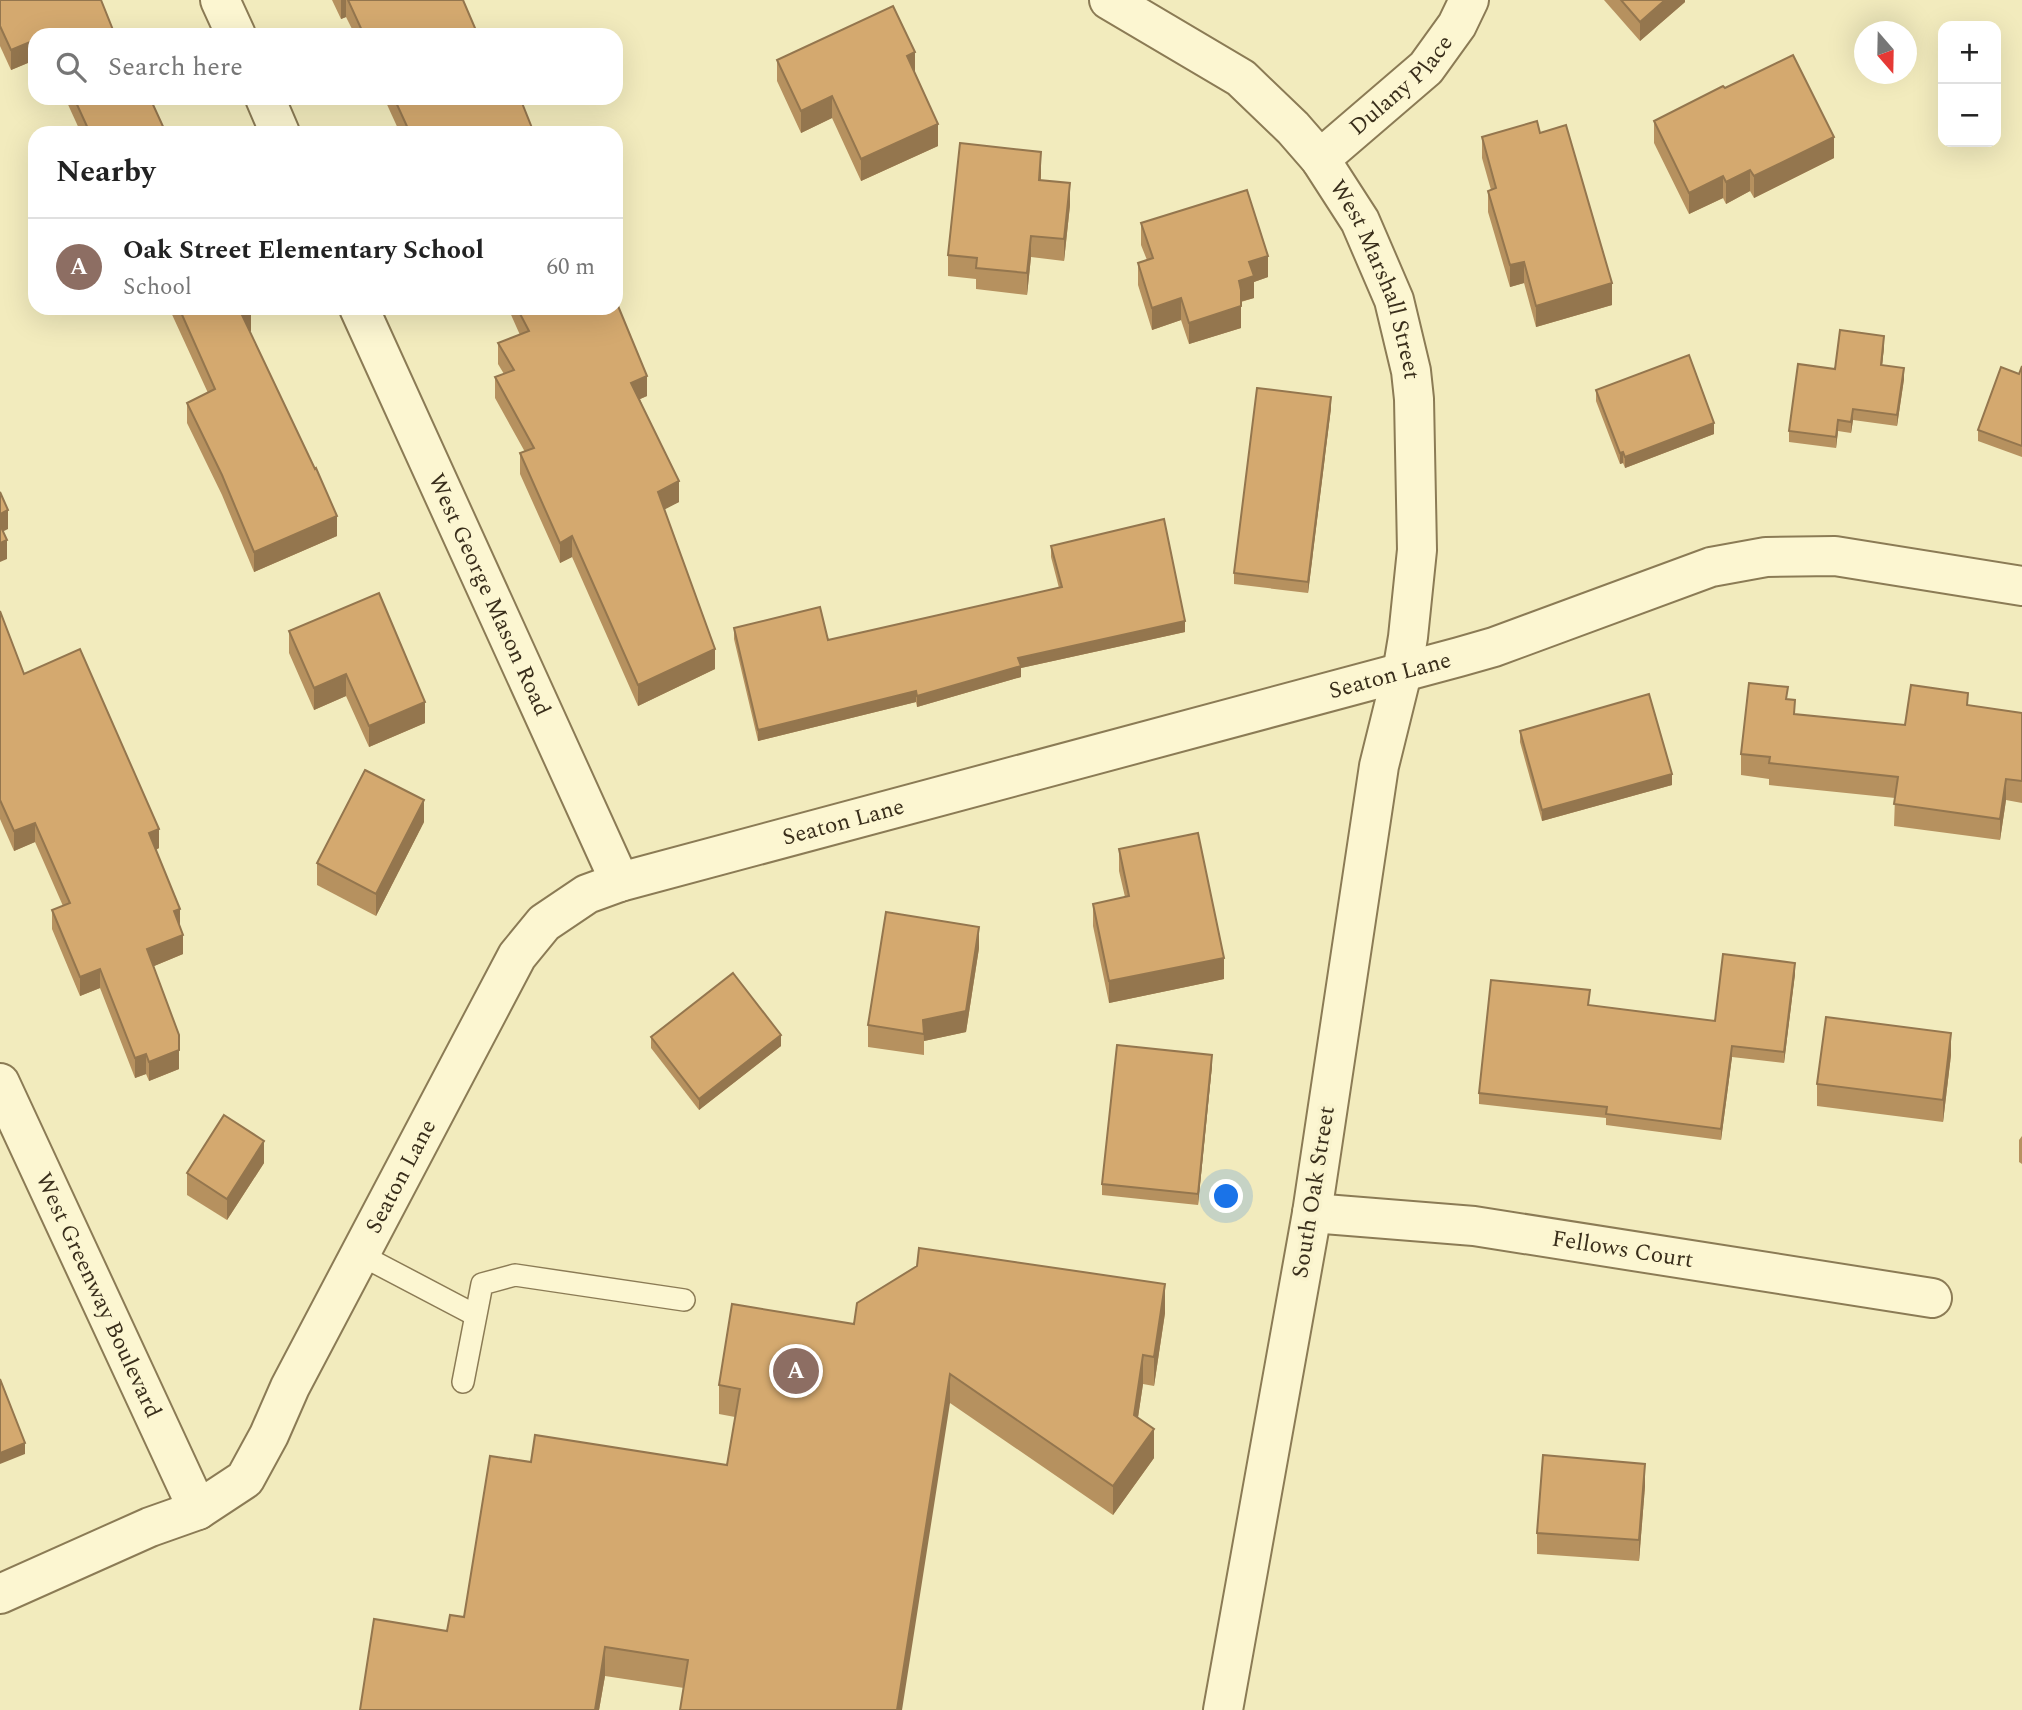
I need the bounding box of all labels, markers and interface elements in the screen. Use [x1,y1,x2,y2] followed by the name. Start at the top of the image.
[1854,21,1917,84] north arrow
[1938,21,2001,147] map controls
[1938,21,2001,84] button: +
[28,28,623,105] search box
[1341,28,1462,144] street label: Dulany Place
[108,47,243,87] text: Search here
[52,48,90,86] icon: search
[1938,84,2001,147] button: −
[56,149,155,195] text: Nearby
[1320,173,1429,381] street label: West Marshall Street
[123,230,484,270] text: Oak Street Elementary School
[70,250,88,285] text: A
[546,250,595,285] text: 60 m
[123,270,192,305] text: School
[419,468,560,722] street label: West George Mason Road
[1325,642,1455,709] street label: Seaton Lane
[778,789,908,855] street label: Seaton Lane
[1283,1103,1345,1281] street label: South Oak Street
[356,1113,446,1240] street label: Seaton Lane
[26,1167,171,1424] street label: West Greenway Boulevard
[1209,1179,1243,1213] your location
[1549,1221,1696,1278] street label: Fellows Court
[773,1345,819,1397] pin: A

